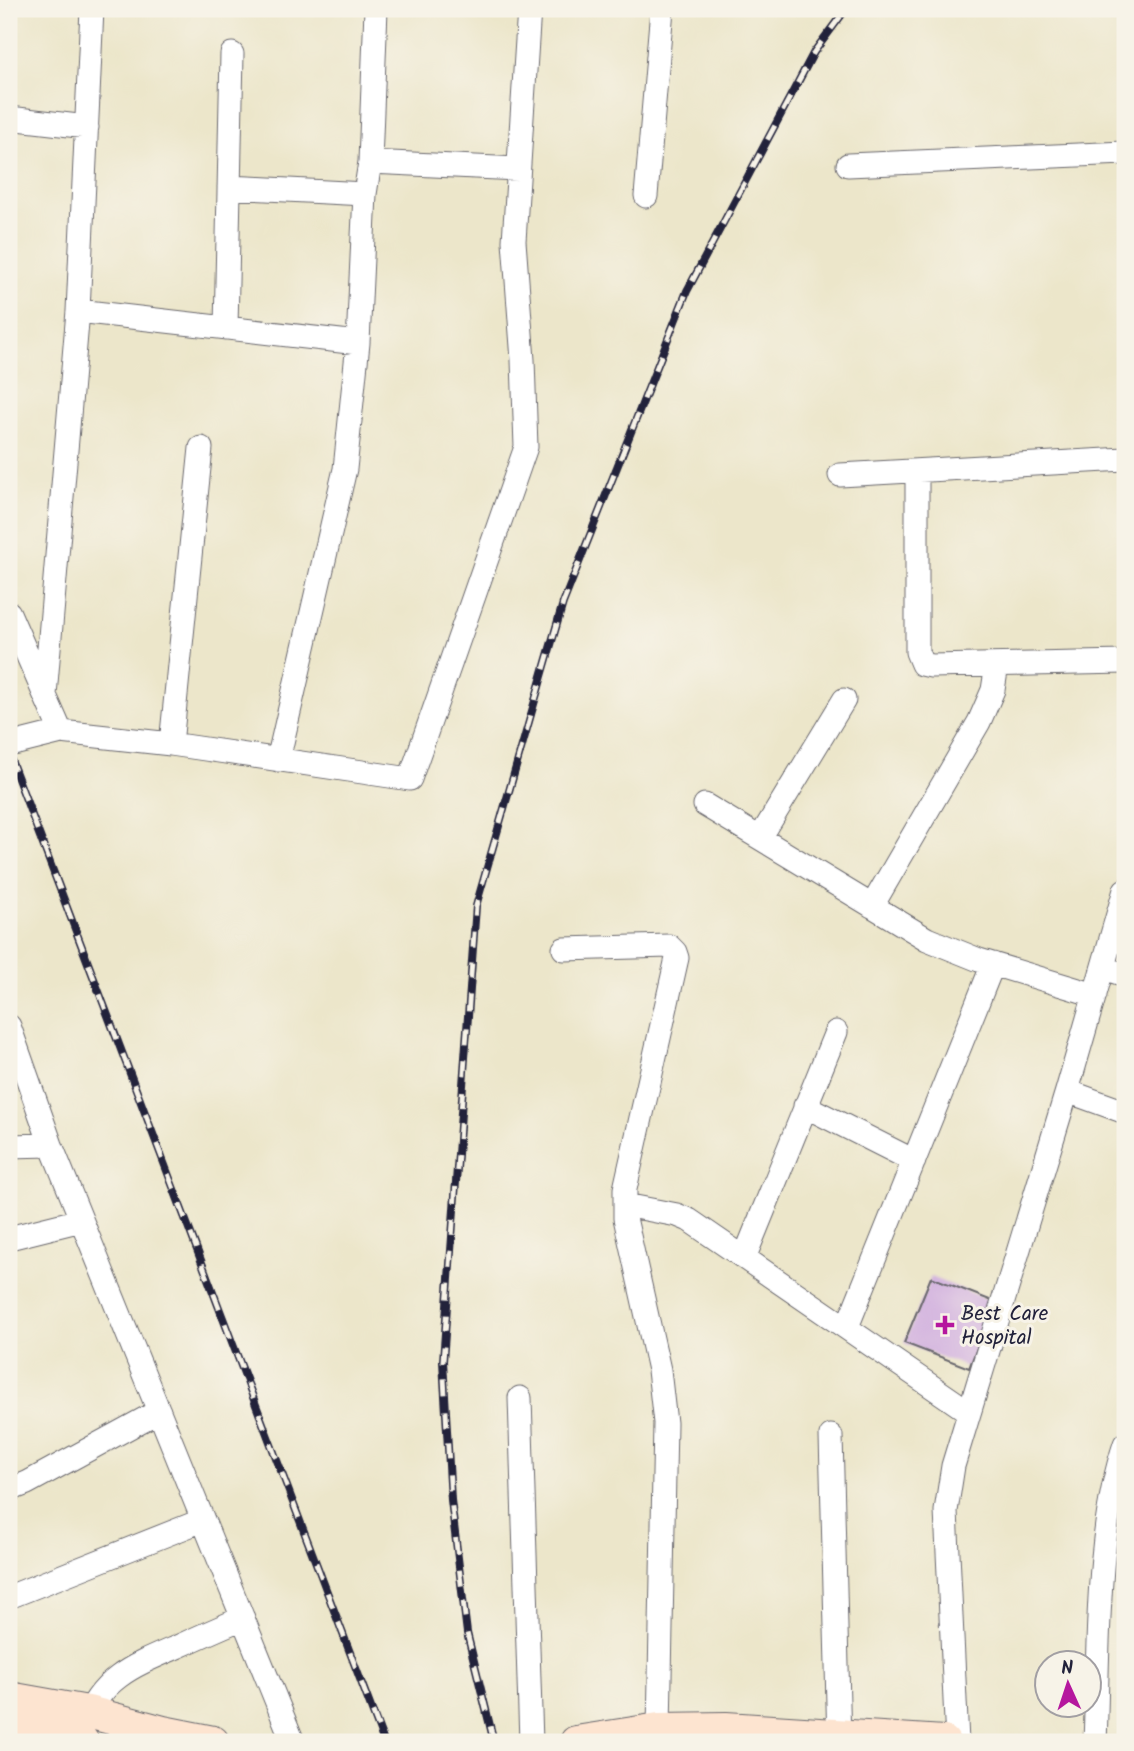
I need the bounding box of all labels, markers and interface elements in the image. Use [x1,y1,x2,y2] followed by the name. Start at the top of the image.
[961,1298,1049,1355] place label: Best Care Hospital
[935,1315,955,1335] marker: Best Care Hospital
[1032,1650,1102,1720] north arrow
[1060,1654,1074,1684] text: N

